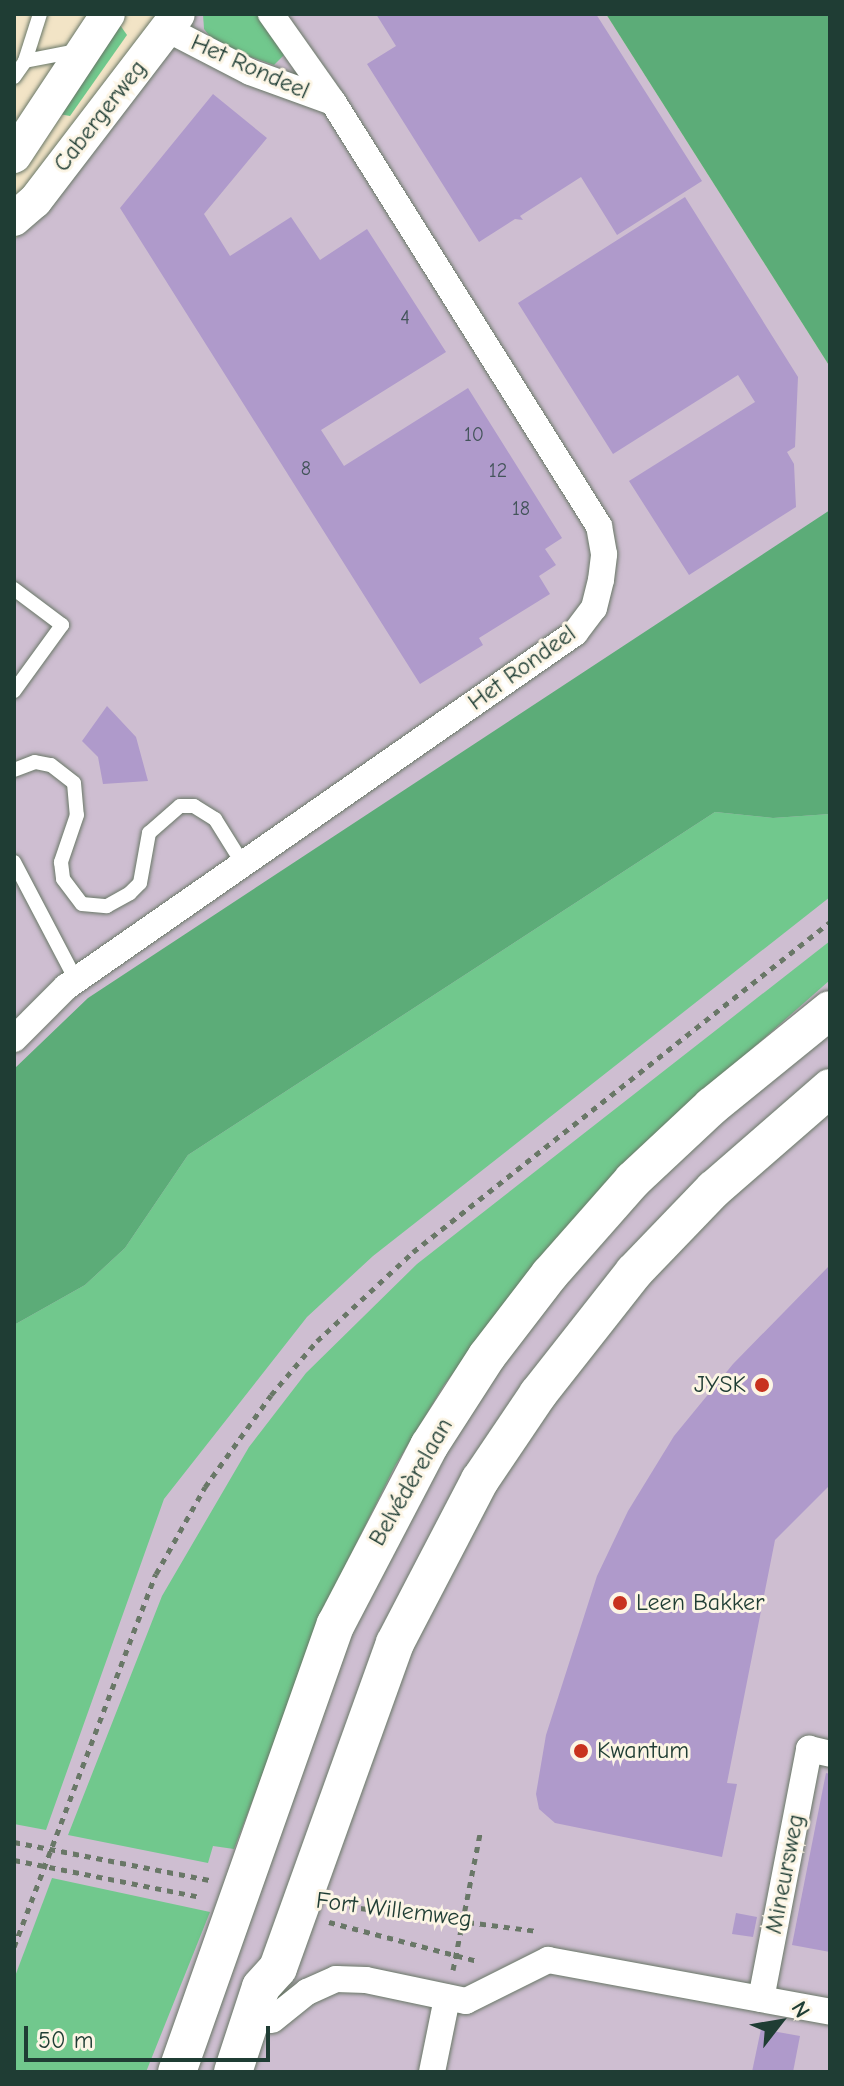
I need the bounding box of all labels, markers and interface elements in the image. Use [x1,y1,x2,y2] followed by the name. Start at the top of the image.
[186,28,314,106] street label: Het Rondeel
[47,54,153,178] street label: Cabergerweg
[400,305,410,329] house number: 4
[464,422,484,446] house number: 10
[301,456,311,480] house number: 8
[489,458,507,482] house number: 12
[512,496,530,520] house number: 18
[462,619,582,717] street label: Het Rondeel
[694,1371,746,1399] place label: JYSK
[753,1376,771,1394] marker: JYSK
[363,1413,459,1551] street label: Belvédèrelaan
[636,1589,764,1617] place label: Leen Bakker
[611,1594,629,1612] marker: Leen Bakker
[597,1737,689,1765] place label: Kwantum
[572,1742,590,1760] marker: Kwantum
[759,1812,811,1936] street label: Mineursweg
[314,1886,474,1934] street label: Fort Willemweg
[740,1982,820,2062] north arrow
[786,1997,815,2022] text: N
[28,2010,274,2060] scale bar
[38,2026,94,2054] text: 50 m

